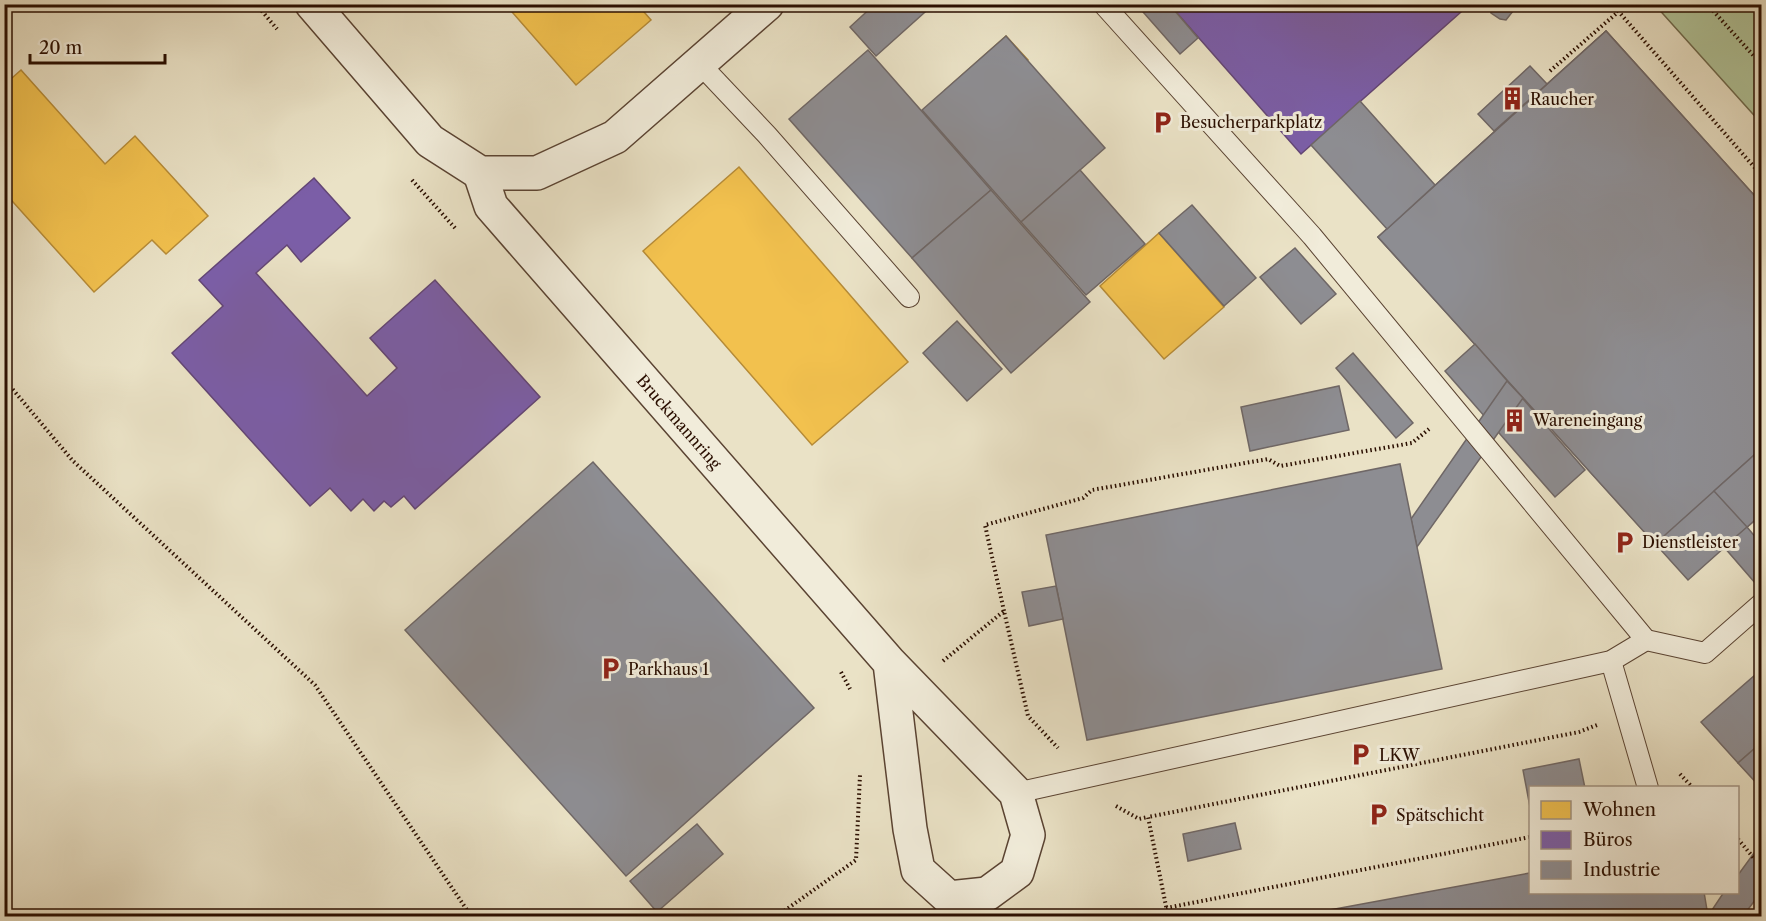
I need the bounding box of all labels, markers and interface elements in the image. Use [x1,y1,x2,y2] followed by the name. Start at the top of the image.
[30,27,165,65] scale bar
[39,37,83,59] text: 20 m
[1499,86,1525,112] building icon: Raucher
[1530,89,1594,109] place label: Raucher
[1149,109,1175,135] parking icon: Besucherparkplatz
[1180,112,1322,132] place label: Besucherparkplatz
[633,370,726,473] street label: Bruckmannring
[1502,407,1528,433] building icon: Wareneingang
[1532,410,1643,430] place label: Wareneingang
[1611,529,1637,555] parking icon: Dienstleister
[1642,532,1738,552] place label: Dienstleister
[597,656,623,682] parking icon: Parkhaus 1
[628,659,709,679] place label: Parkhaus 1
[1348,742,1374,768] parking icon: LKW
[1379,745,1420,765] place label: LKW
[1529,786,1739,894] legend
[1582,799,1656,821] text: Wohnen
[1365,802,1391,828] parking icon: Spätschicht
[1396,805,1484,825] place label: Spätschicht
[1583,829,1633,851] text: Büros
[1583,859,1660,881] text: Industrie

